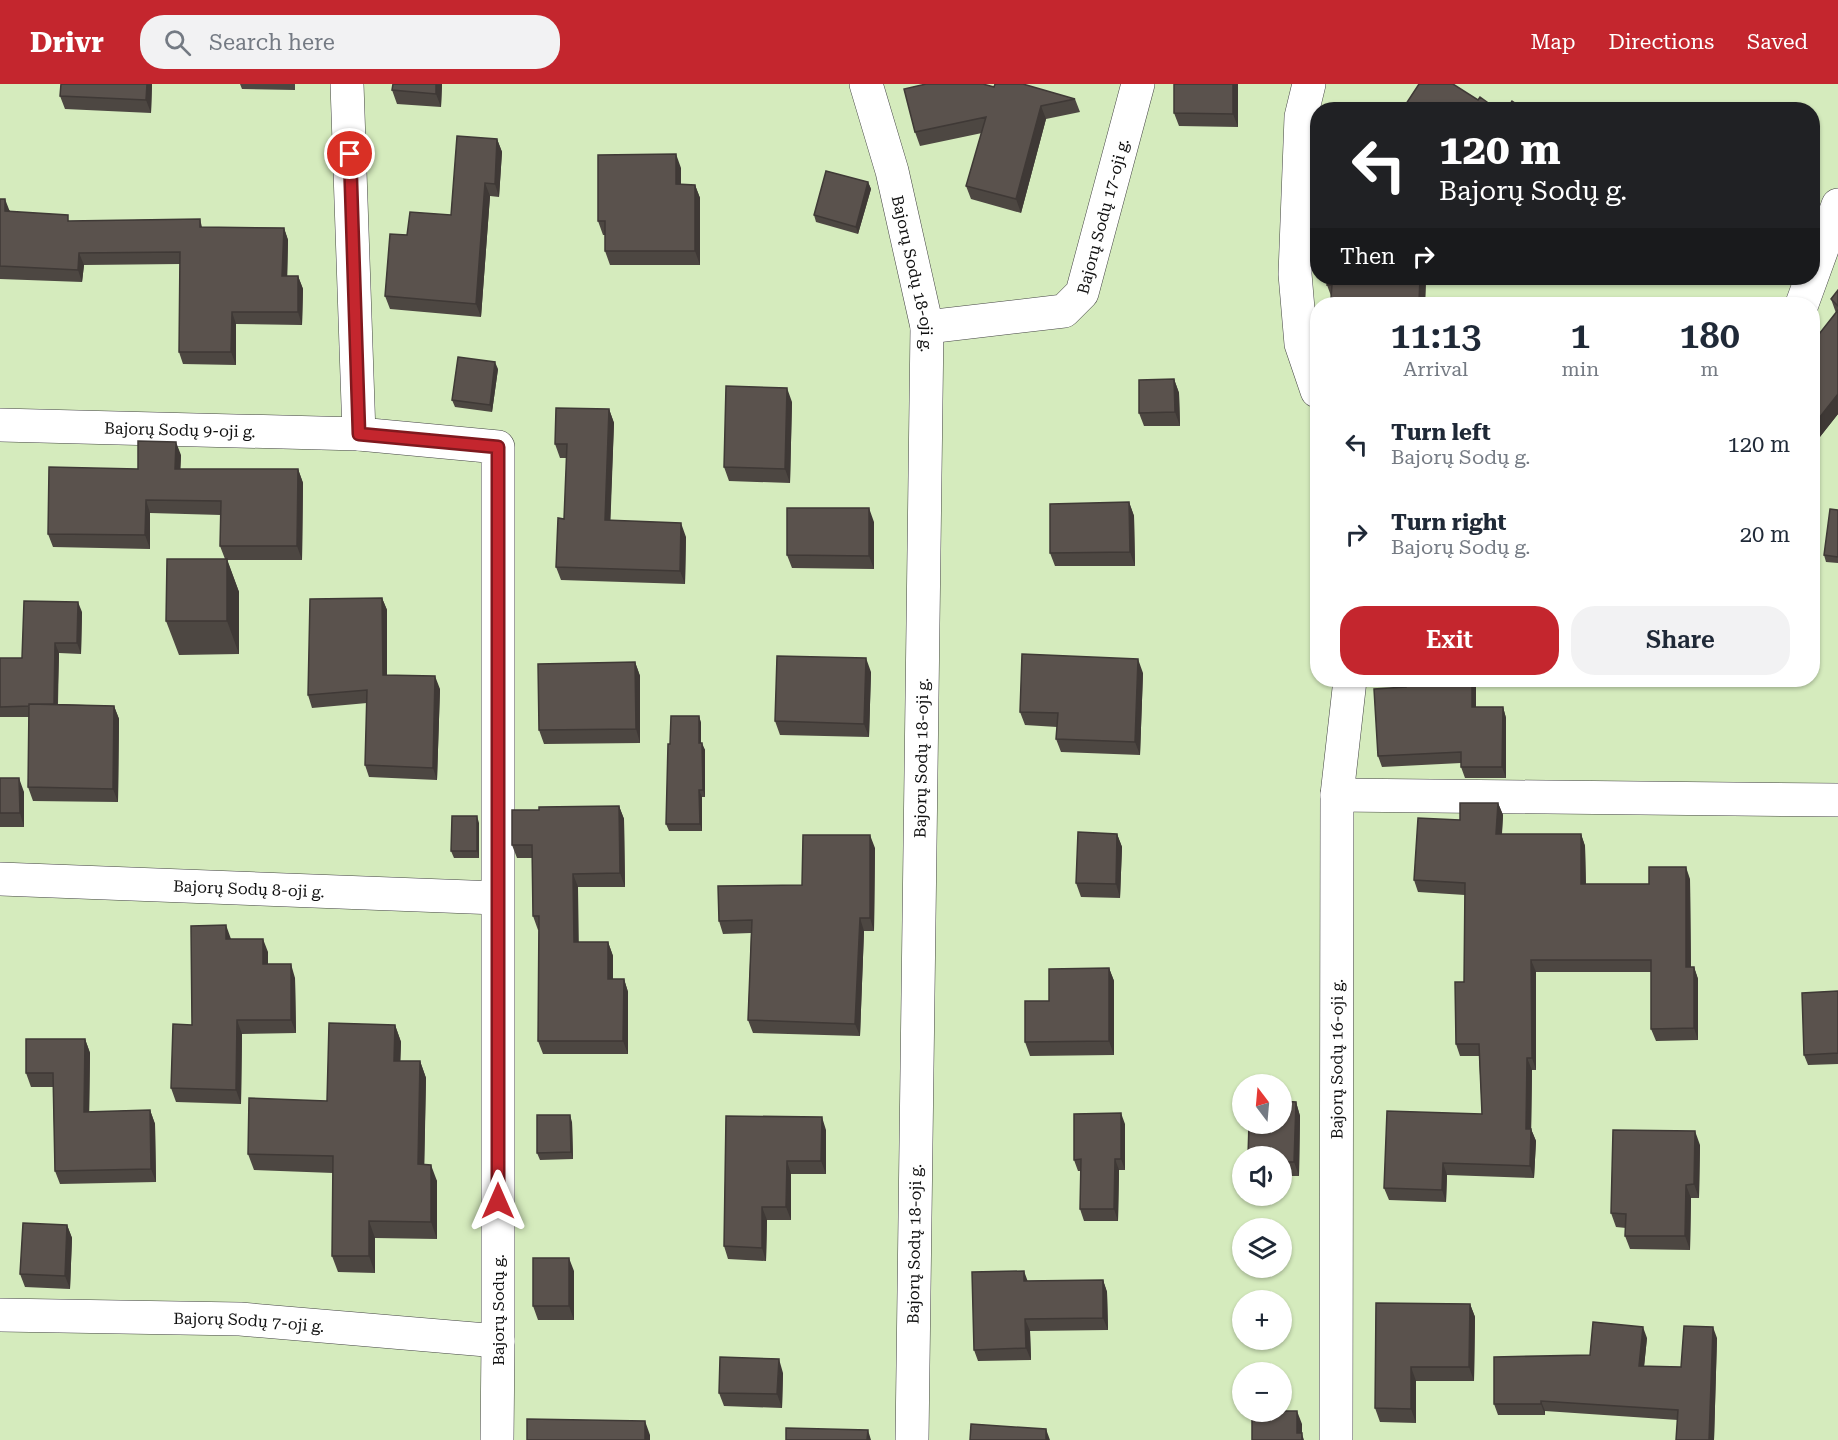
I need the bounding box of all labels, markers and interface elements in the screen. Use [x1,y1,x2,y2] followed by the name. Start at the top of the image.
[140,15,560,69] search box
[30,26,104,59] text: Drivr
[161,26,194,59] icon: search
[209,30,335,55] text: Search here
[1531,30,1575,54] text: Map
[1608,30,1714,54] text: Directions
[1747,30,1808,54] text: Saved
[1439,125,1561,174] text: 120 m
[1340,126,1418,204] icon: left
[324,128,375,179] pin
[1073,136,1133,296] street label: Bajorų Sodų 17-oji g.
[333,137,366,170] icon: arrive
[1439,175,1627,207] text: Bajorų Sodų g.
[888,193,936,353] street label: Bajorų Sodų 18-oji g.
[1407,240,1440,273] icon: right
[1340,244,1395,269] text: Then
[1390,315,1481,357] text: 11:13
[1570,315,1590,357] text: 1
[1679,315,1740,357] text: 180
[1403,357,1468,381] text: Arrival
[1562,357,1599,381] text: min
[1700,357,1719,381] text: m
[104,419,256,441] street label: Bajorų Sodų 9-oji g.
[1391,420,1491,445] text: Turn left
[1340,428,1373,461] icon: left
[1727,432,1790,457] text: 120 m
[1391,445,1530,469] text: Bajorų Sodų g.
[1391,510,1506,535] text: Turn right
[1340,518,1373,551] icon: right
[1740,522,1790,547] text: 20 m
[1391,535,1530,559] text: Bajorų Sodų g.
[1340,606,1559,675] button: Exit
[1571,606,1790,675] button: Share
[911,678,932,838] street label: Bajorų Sodų 18-oji g.
[173,877,325,901] street label: Bajorų Sodų 8-oji g.
[1327,979,1347,1139] street label: Bajorų Sodų 16-oji g.
[1232,1074,1292,1134] north arrow
[1232,1074,1292,1422] map controls
[1232,1146,1292,1206] button: sound
[904,1164,925,1324] street label: Bajorų Sodų 18-oji g.
[466,1169,530,1233] position arrow
[1232,1218,1292,1278] button: layers
[489,1254,508,1366] street label: Bajorų Sodų g.
[1232,1290,1292,1350] button: +
[173,1309,325,1336] street label: Bajorų Sodų 7-oji g.
[1232,1362,1292,1422] button: −

